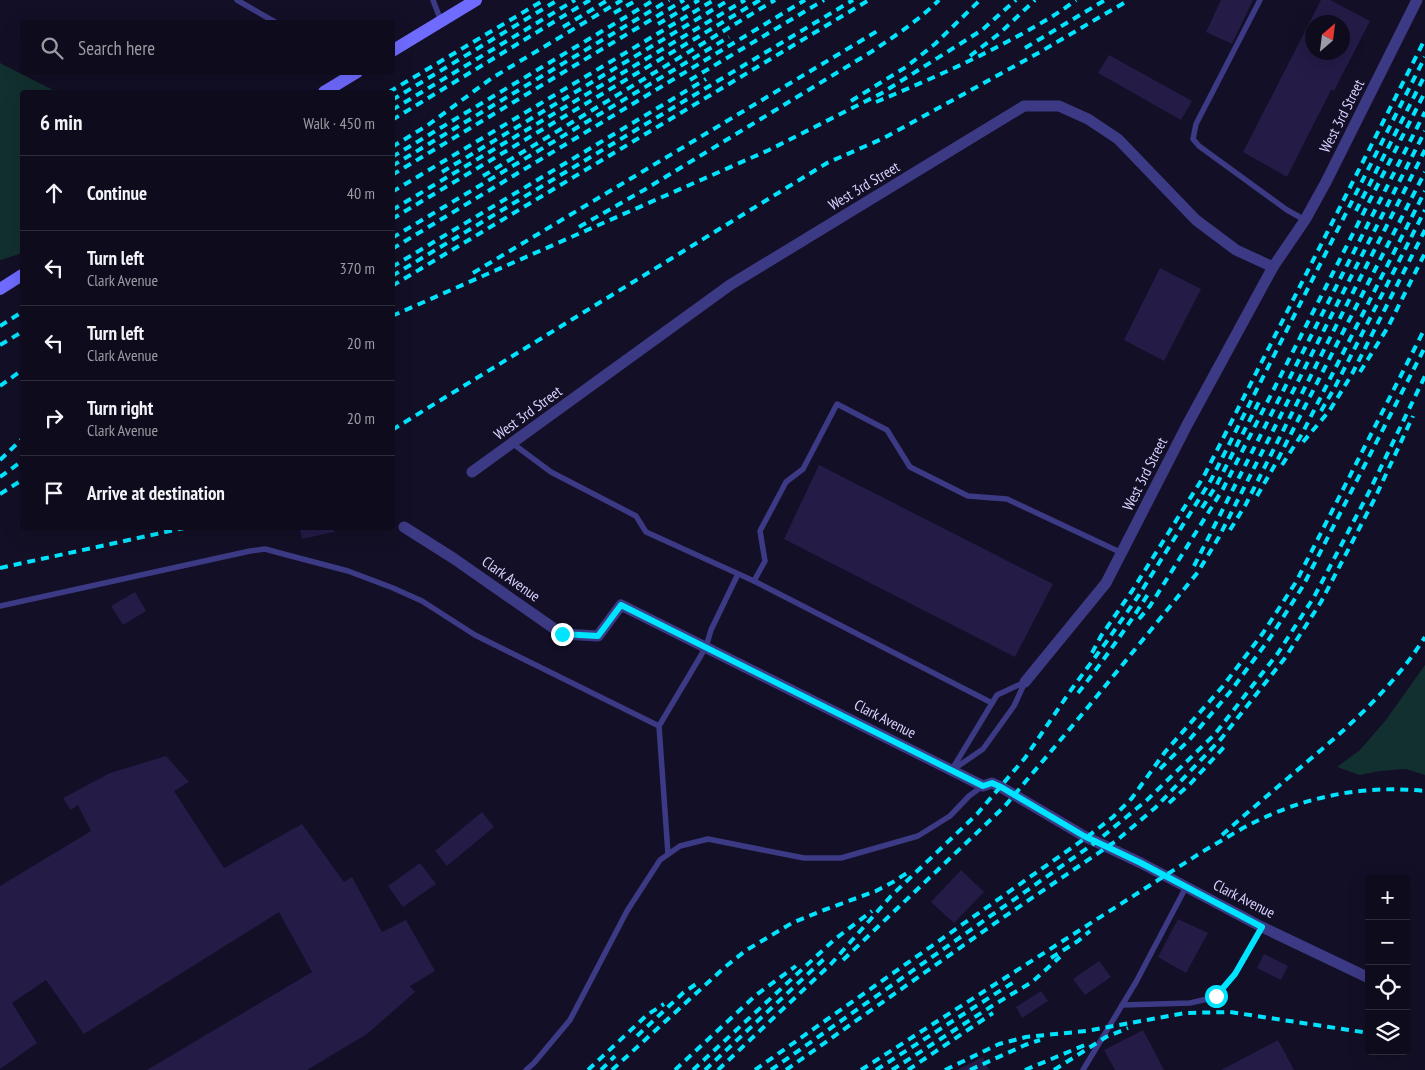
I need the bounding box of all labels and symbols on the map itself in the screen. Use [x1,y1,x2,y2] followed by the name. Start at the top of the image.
[1305,15,1350,60] north arrow
[1315,76,1368,156] street label: West 3rd Street
[825,157,903,214] street label: West 3rd Street
[490,381,566,444] street label: West 3rd Street
[1118,434,1171,514] street label: West 3rd Street
[479,552,544,605] street label: Clark Avenue
[551,623,574,646] route end
[851,695,919,742] street label: Clark Avenue
[1210,875,1278,922] street label: Clark Avenue
[1205,985,1228,1008] route start

